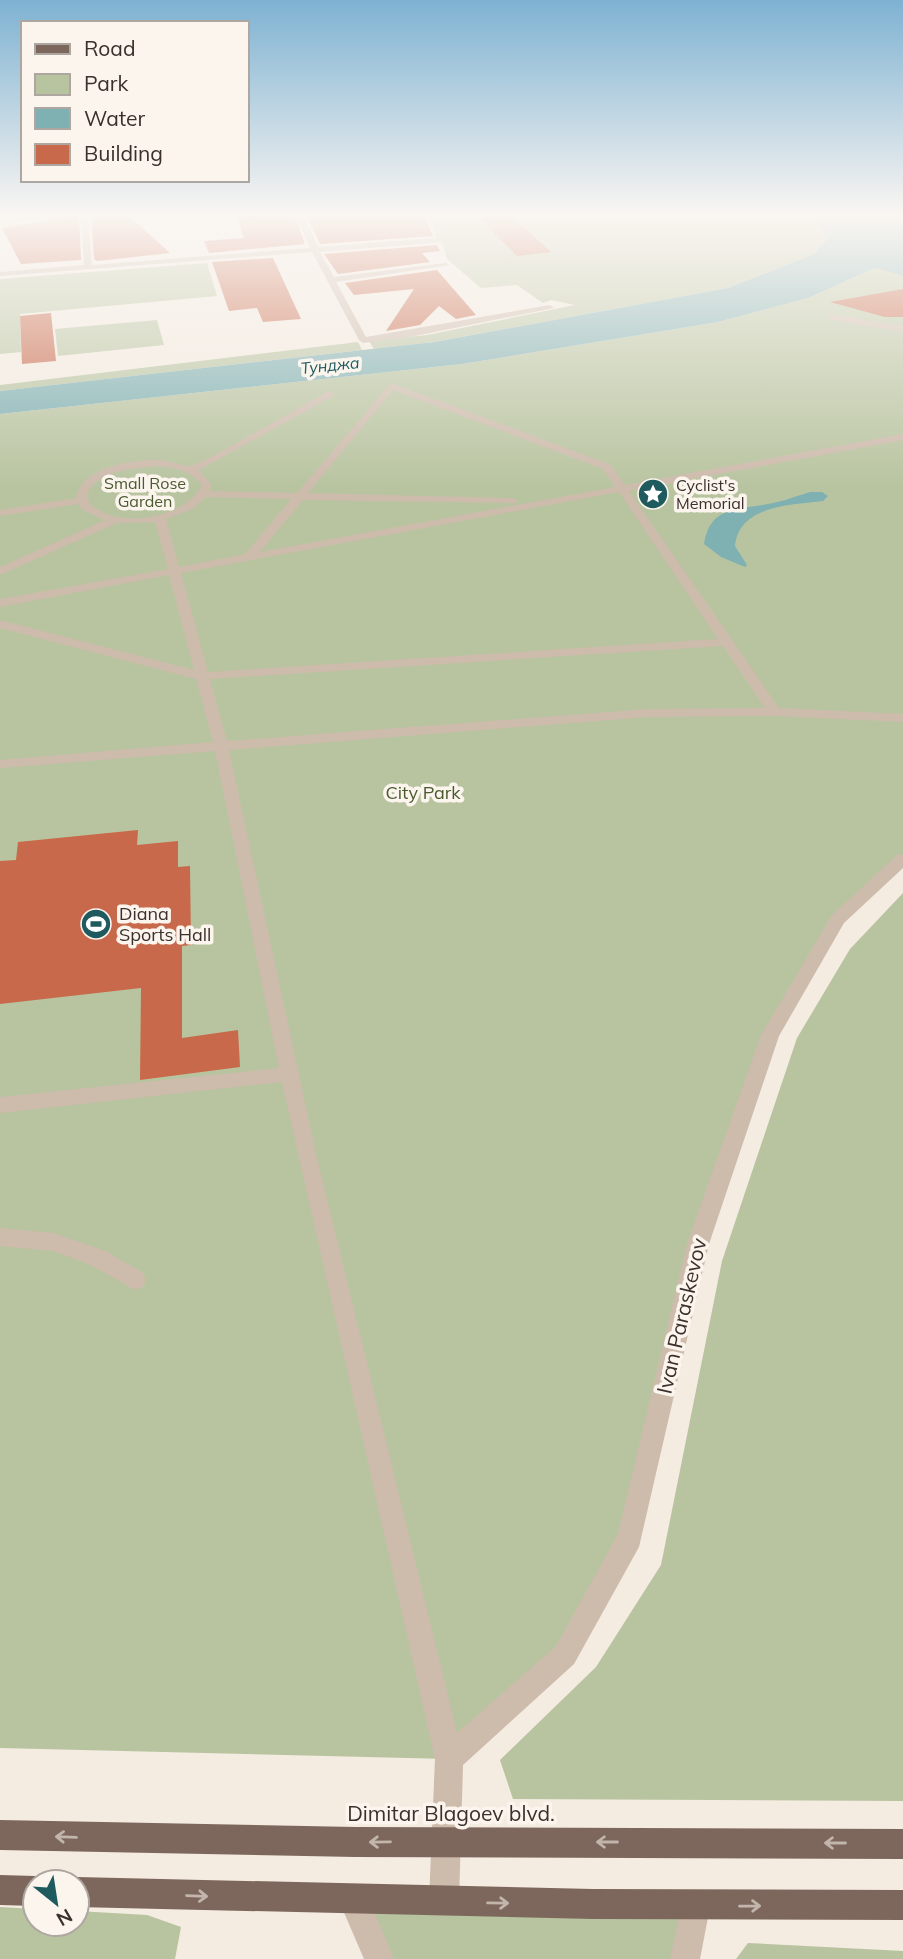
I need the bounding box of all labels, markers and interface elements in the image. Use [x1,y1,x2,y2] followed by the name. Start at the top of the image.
[21,21,248,182] legend
[84,35,135,61] text: Road
[84,70,128,96] text: Park
[84,105,145,131] text: Water
[84,140,163,166] text: Building
[300,352,361,378] water label: Тунджа
[104,473,186,511] park label: Small Rose Garden
[676,475,745,513] place label: Cyclist's Memorial
[636,477,670,511] place icon: Cyclist's Memorial
[385,781,461,804] park label: City Park
[119,902,211,946] place label: Diana Sports Hall
[79,907,113,941] sports icon: Diana Sports Hall
[650,1235,712,1396] street label: Ivan Paraskevov
[347,1800,555,1826] street label: Dimitar Blagoev blvd.
[55,1830,78,1843] one-way arrow
[369,1835,392,1849] one-way arrow
[596,1835,619,1849] one-way arrow
[824,1836,847,1850] one-way arrow
[21,1868,91,1938] north arrow
[185,1889,208,1902] one-way arrow
[486,1896,509,1909] one-way arrow
[738,1900,761,1913] one-way arrow
[52,1904,77,1932] text: N

